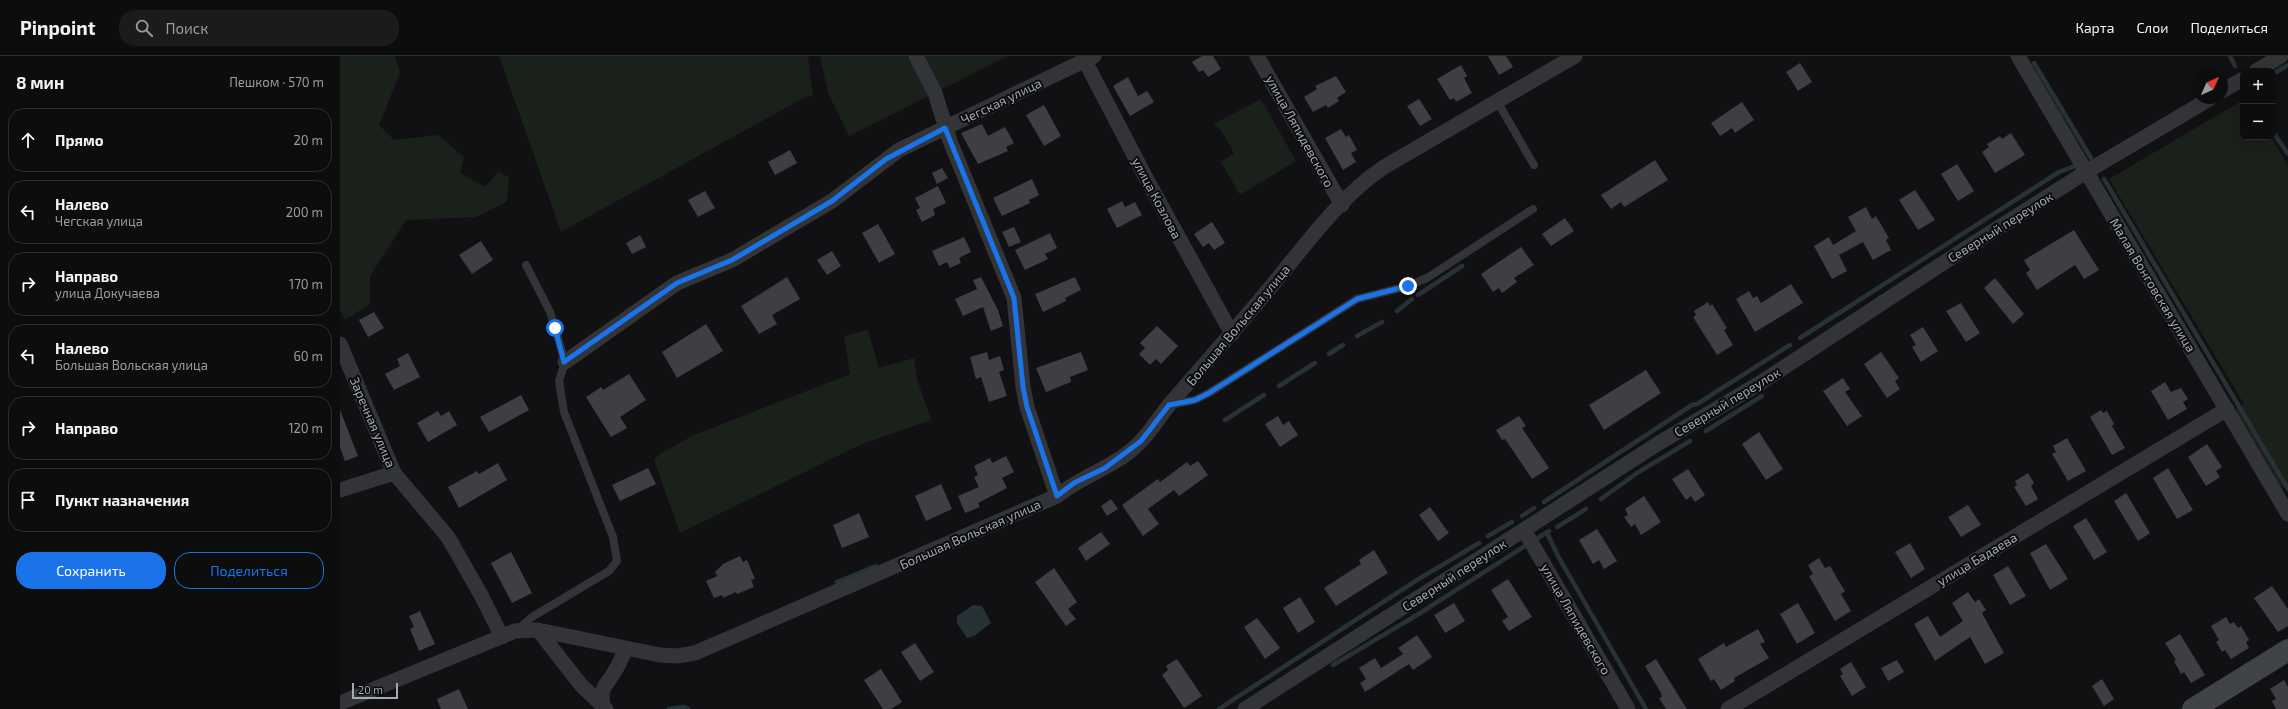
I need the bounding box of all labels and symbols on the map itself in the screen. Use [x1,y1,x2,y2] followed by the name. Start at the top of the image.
[2192,68,2228,104] north arrow
[1263,72,1337,190] street label: улица Ляпидевского
[958,75,1044,127] street label: Чегская улица
[1129,155,1185,241] street label: улица Козлова
[1945,188,2055,266] street label: Северный переулок
[2107,215,2199,355] street label: Малая Вонговская улица
[1183,261,1293,389] street label: Большая Вольская улица
[1399,277,1417,295] route end
[546,319,564,337] route start
[1671,364,1783,440] street label: Северный переулок
[347,374,399,470] street label: Заречная улица
[897,496,1043,572] street label: Большая Вольская улица
[1934,529,2020,589] street label: улица Бадаева
[1399,535,1509,615] street label: Северный переулок
[1538,561,1614,677] street label: улица Ляпидевского
[352,681,398,700] scale bar

